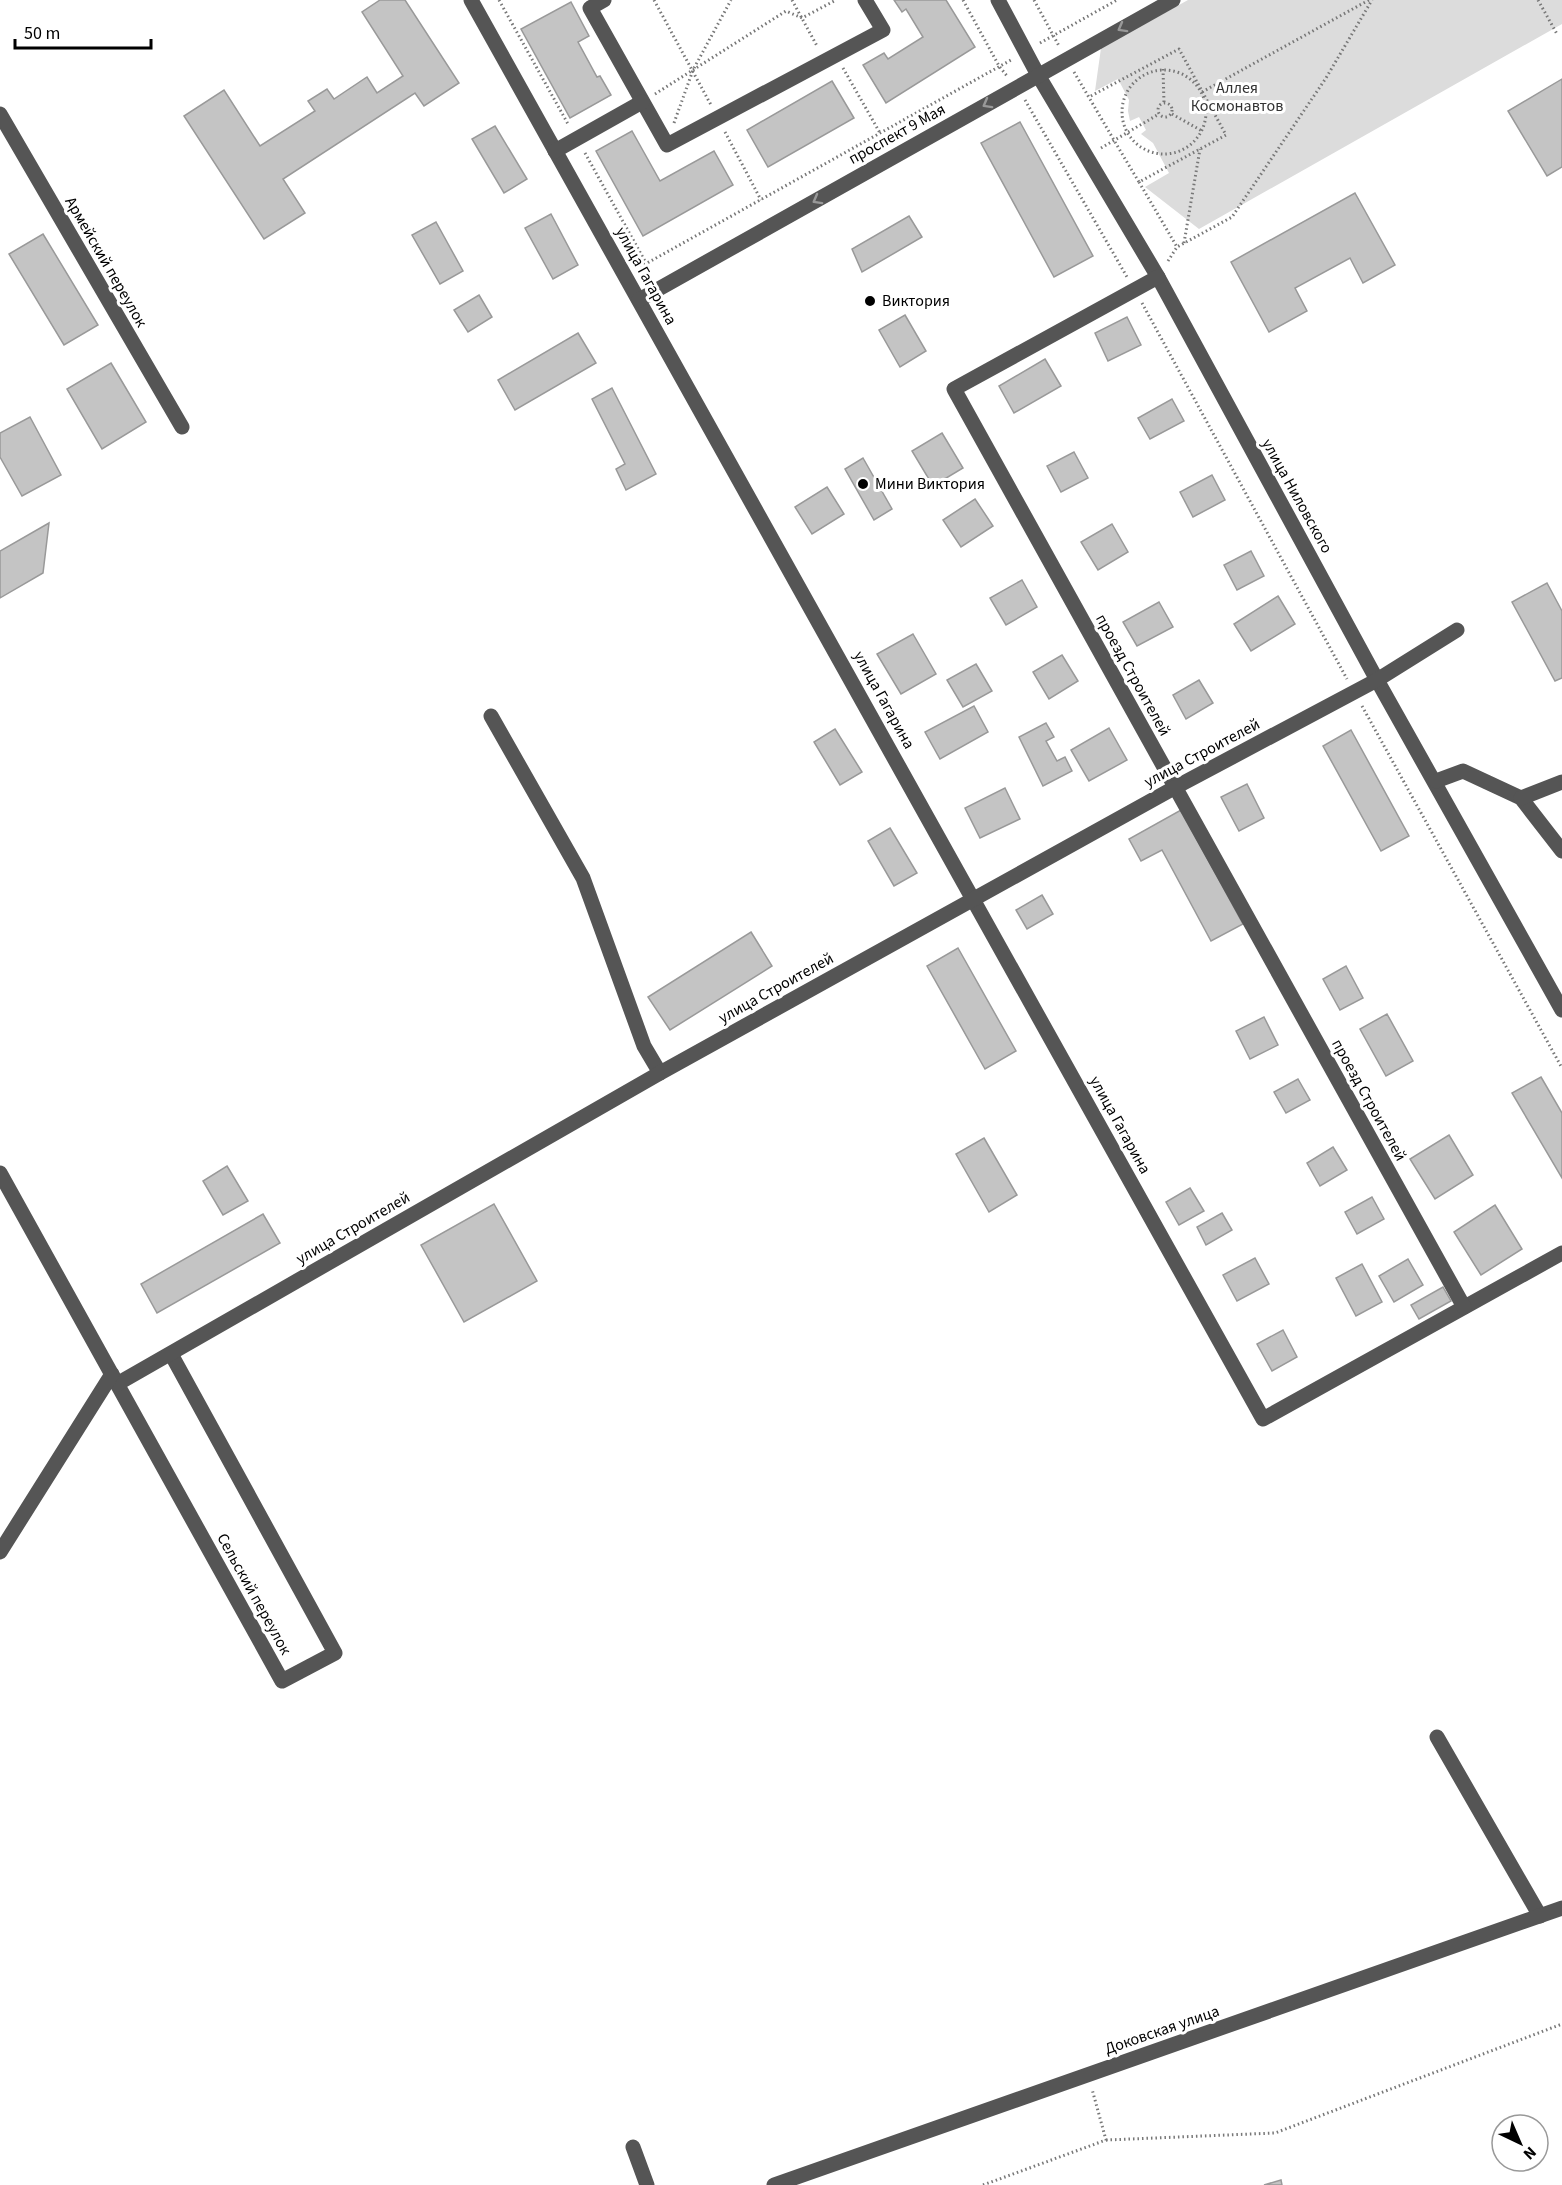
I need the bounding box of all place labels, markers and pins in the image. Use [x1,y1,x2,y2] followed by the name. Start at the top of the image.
[882,290,950,312] place label: Виктория
[863,294,877,308] marker: Виктория
[875,473,985,495] place label: Мини Виктория
[856,477,870,491] marker: Мини Виктория

